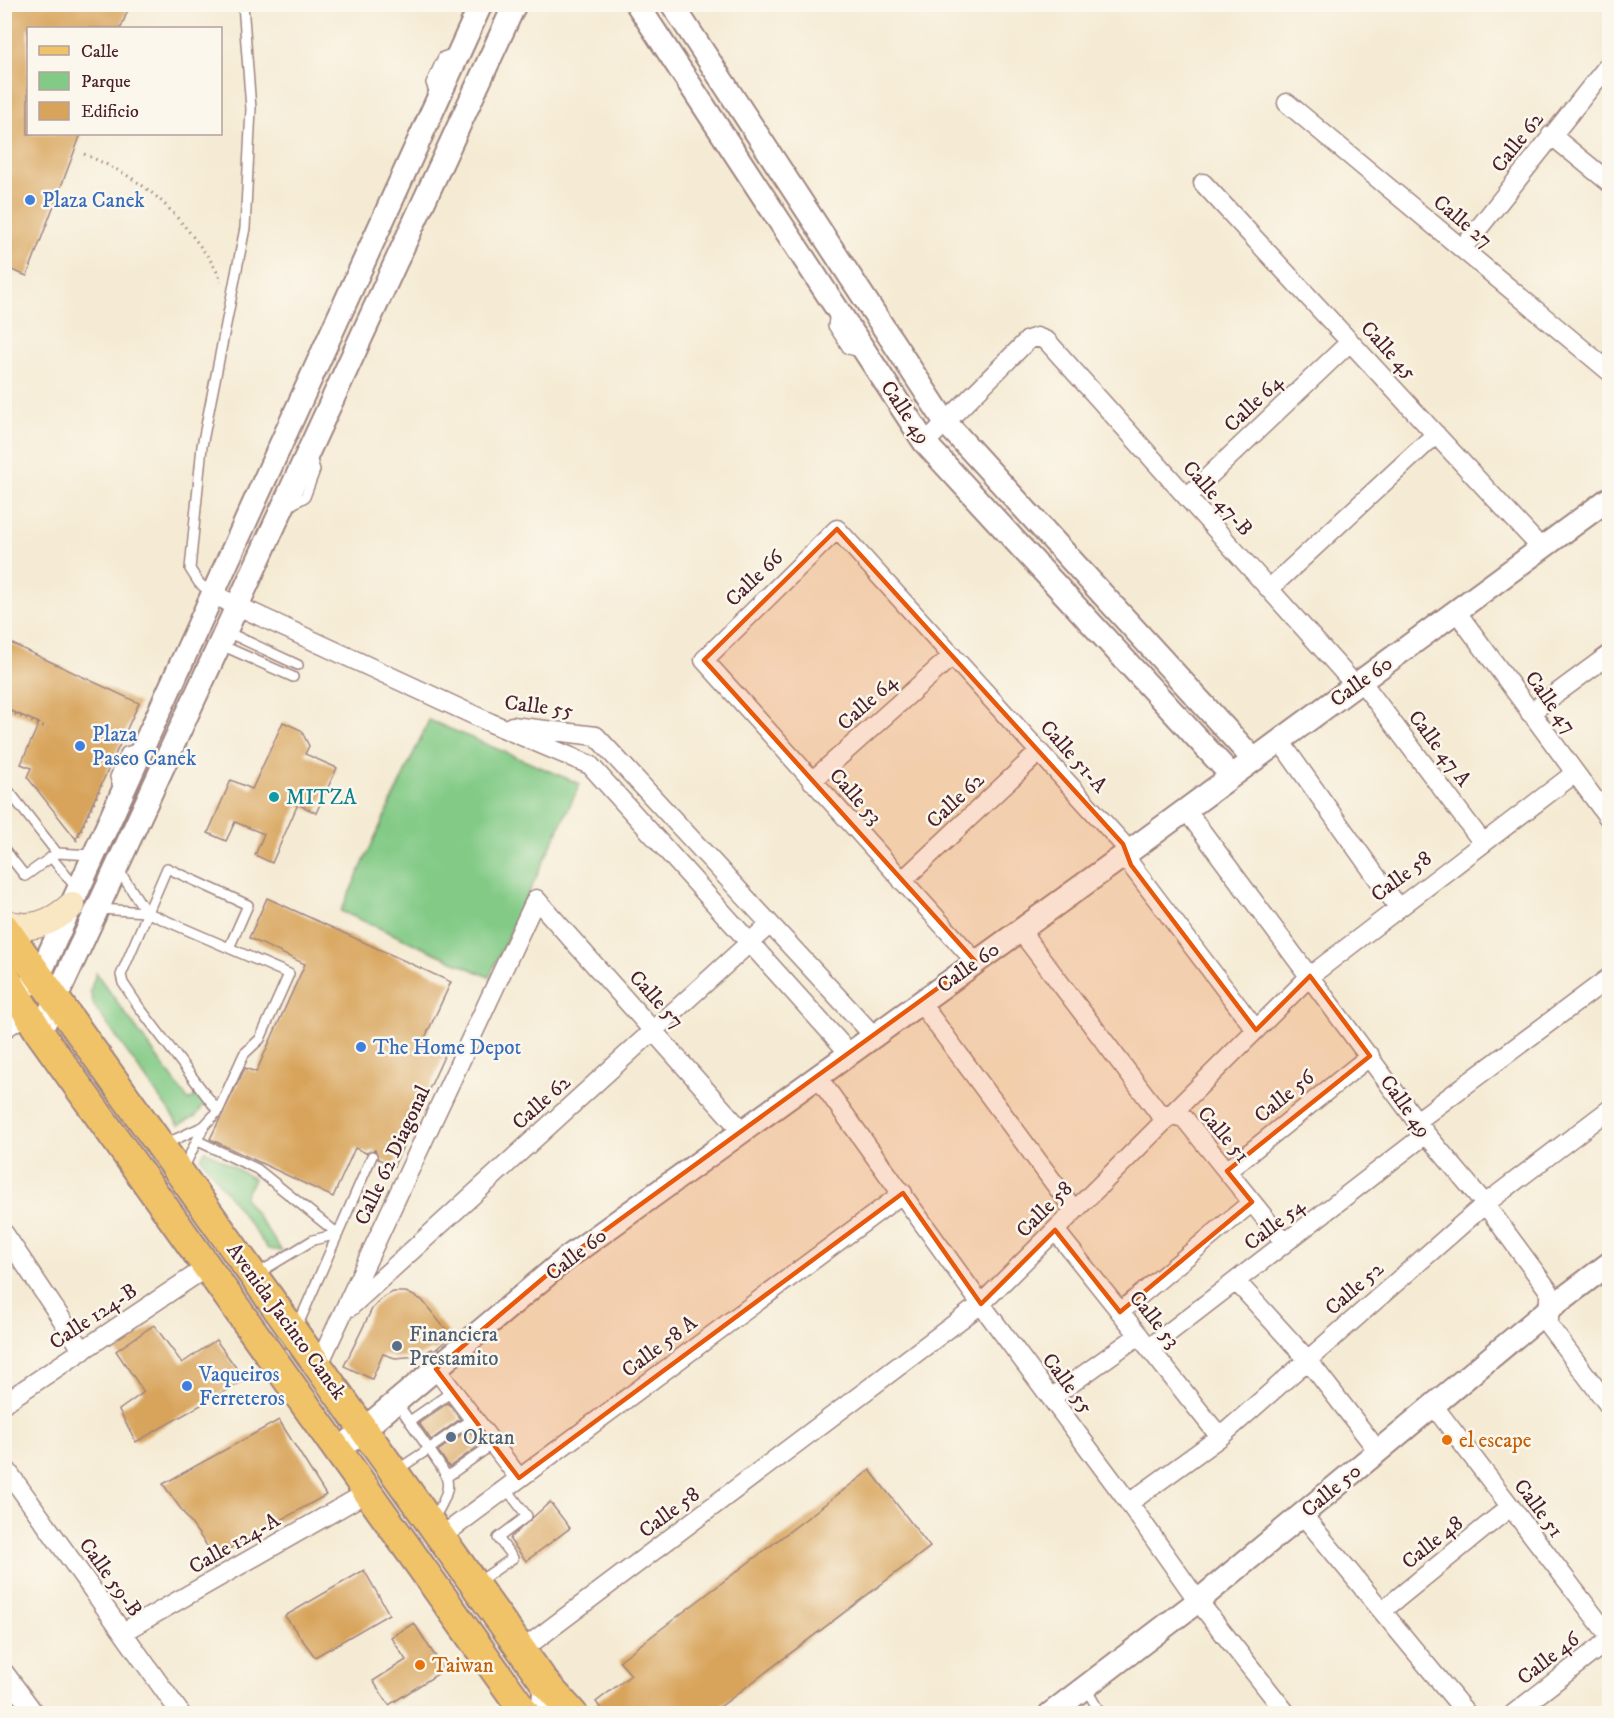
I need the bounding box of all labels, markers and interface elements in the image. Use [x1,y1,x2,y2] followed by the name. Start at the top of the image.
[27,27,222,135] legend
[81,41,119,63] text: Calle
[81,71,131,93] text: Parque
[81,101,139,123] text: Edificio
[1486,107,1550,178] street label: Calle 62
[42,188,145,214] place label: Plaza Canek
[1427,189,1497,254] street label: Calle 27
[23,193,37,207] marker: Plaza Canek
[1355,316,1422,386] street label: Calle 45
[1219,369,1289,438] street label: Calle 64
[874,376,936,449] street label: Calle 49
[1177,455,1258,542] street label: Calle 47-B
[720,544,790,613] street label: Calle 66
[1325,650,1398,713] street label: Calle 60
[1519,666,1582,739] street label: Calle 47
[832,669,904,736] street label: Calle 64
[503,690,575,724] street label: Calle 55
[1402,705,1477,792] street label: Calle 47 A
[1034,715,1113,799] street label: Calle 51-A
[92,722,197,772] place label: Plaza Paseo Canek
[73,739,87,753] marker: Plaza Paseo Canek
[823,763,887,830] street label: Calle 53
[921,767,991,834] street label: Calle 62
[286,785,357,811] place label: MITZA
[267,790,281,804] marker: MITZA
[1366,845,1437,908] street label: Calle 58
[932,936,1005,999] street label: Calle 60
[623,965,689,1034] street label: Calle 57
[373,1035,522,1061] place label: The Home Depot
[354,1040,368,1054] marker: The Home Depot
[1249,1064,1321,1129] street label: Calle 56
[507,1069,577,1136] street label: Calle 62
[1374,1070,1437,1143] street label: Calle 49
[349,1081,437,1229] street label: Calle 62 Diagonal
[1192,1101,1255,1168] street label: Calle 51
[1011,1176,1078,1243] street label: Calle 58
[1239,1192,1311,1257] street label: Calle 54
[541,1223,613,1287] street label: Calle 60
[221,1238,352,1406] street label: Avenida Jacinto Canek
[1320,1256,1390,1321] street label: Calle 52
[45,1278,143,1356] street label: Calle 124-B
[1123,1285,1185,1354] street label: Calle 53
[617,1310,703,1383] street label: Calle 58 A
[409,1322,498,1372] place label: Financiera Prestamito
[390,1339,404,1353] marker: Financiera Prestamito
[1036,1348,1099,1419] street label: Calle 55
[198,1362,285,1412] place label: Vaqueiros Ferreteros
[180,1379,194,1393] marker: Vaqueiros Ferreteros
[463,1425,515,1451] place label: Oktan
[1459,1428,1532,1454] place label: el escape
[444,1430,458,1444] marker: Oktan
[1440,1433,1454,1447] marker: el escape
[1296,1458,1367,1523] street label: Calle 50
[1508,1474,1569,1543] street label: Calle 51
[634,1481,705,1544] street label: Calle 58
[184,1507,285,1580] street label: Calle 124-A
[1397,1510,1468,1575] street label: Calle 48
[73,1533,148,1622] street label: Calle 59-B
[1512,1626,1586,1691] street label: Calle 46
[432,1653,494,1679] place label: Taiwan
[413,1658,427,1672] marker: Taiwan

